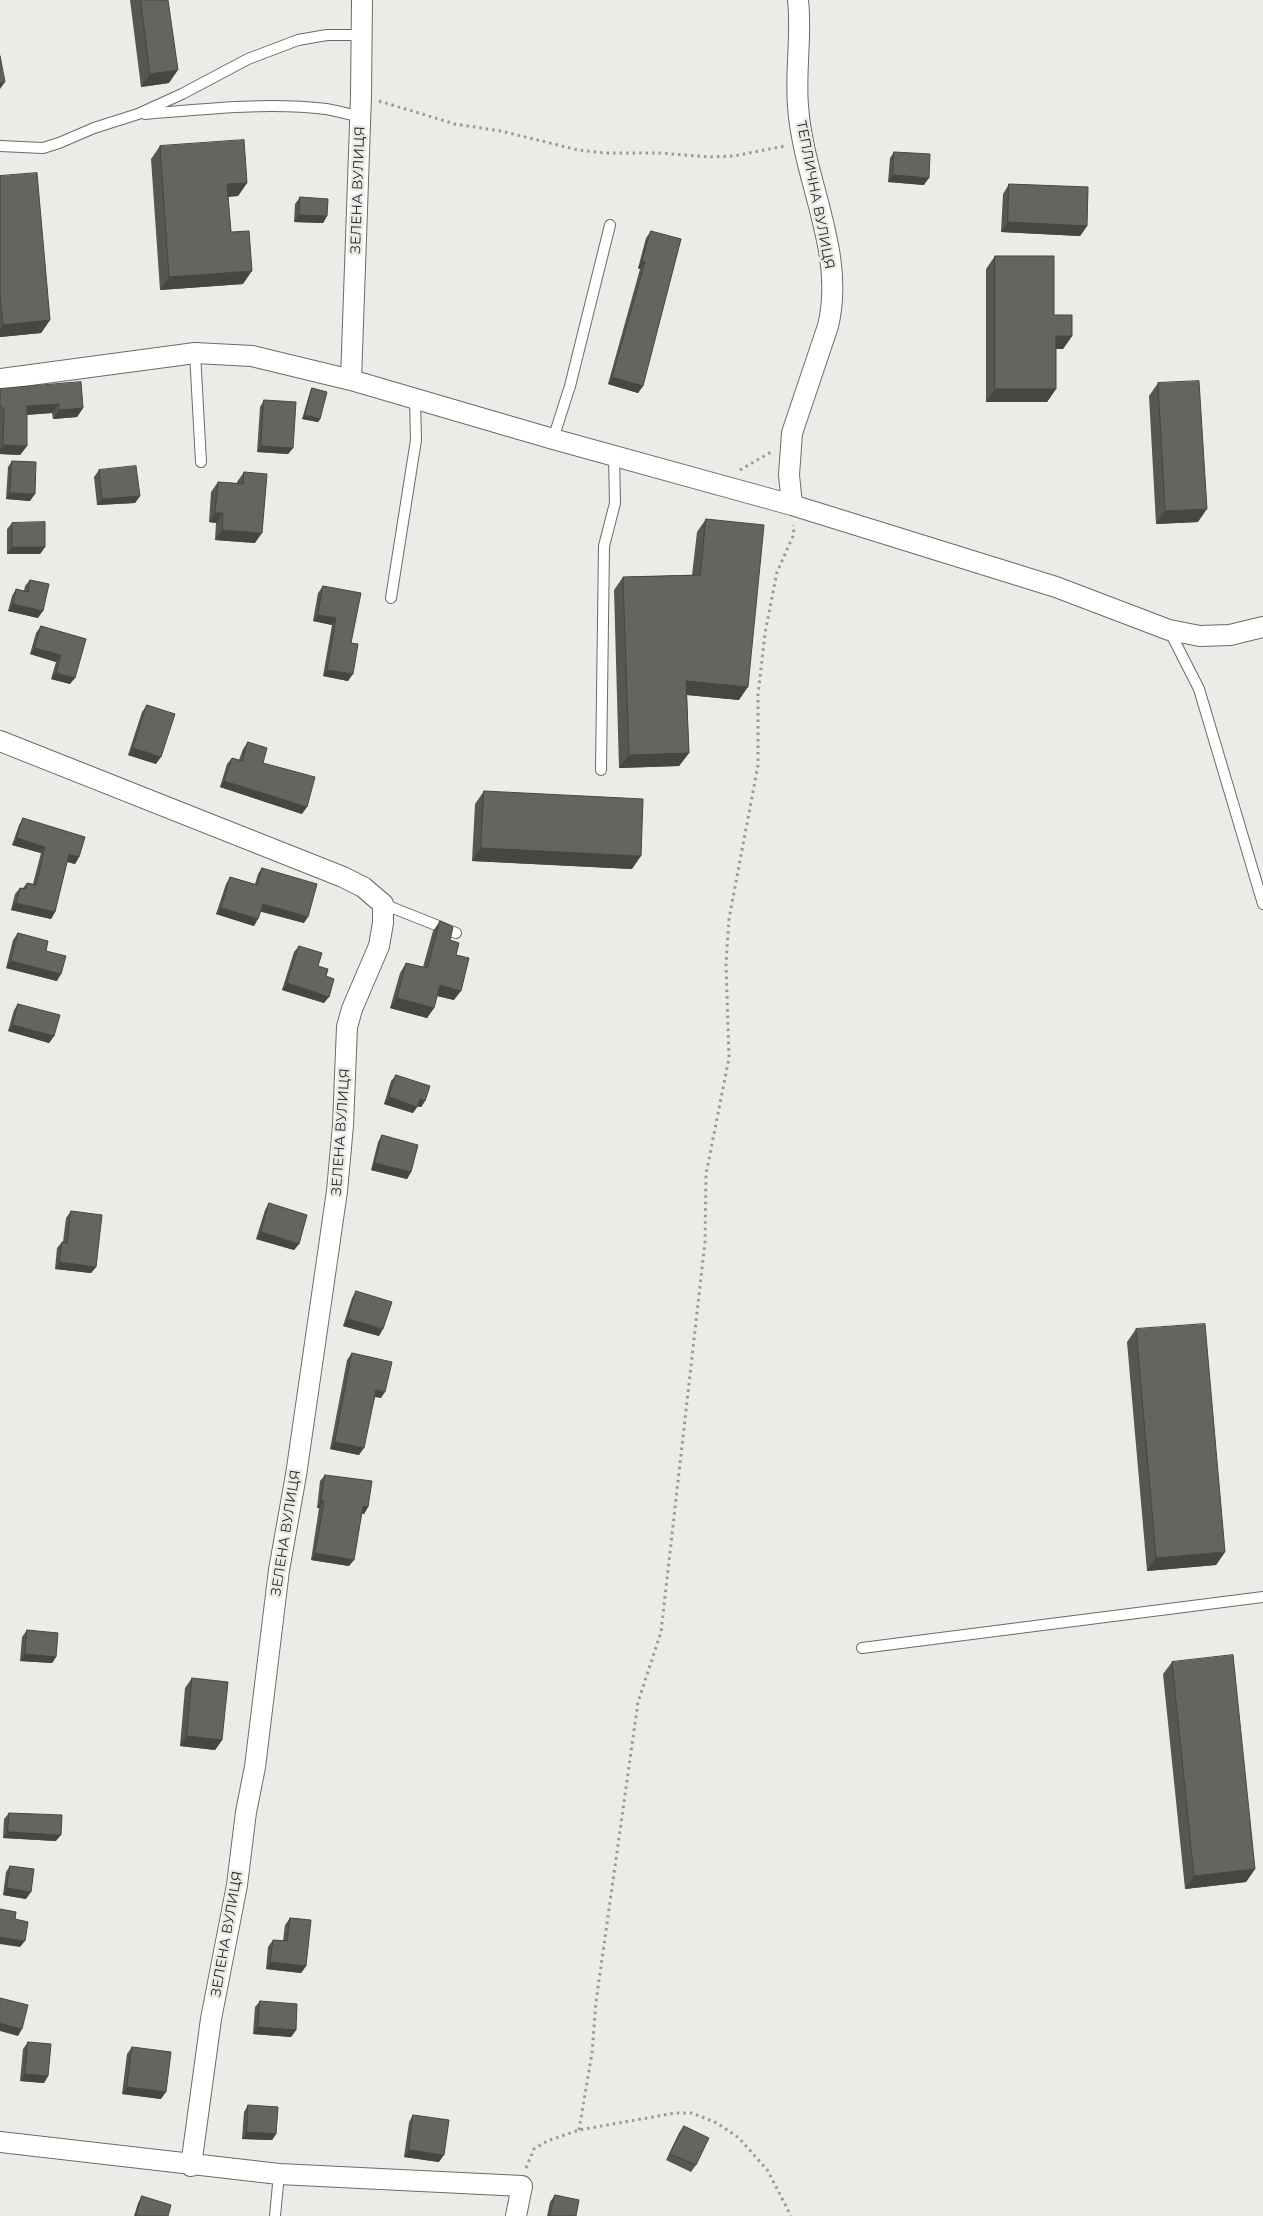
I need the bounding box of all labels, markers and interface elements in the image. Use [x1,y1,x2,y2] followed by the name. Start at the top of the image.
[792,119,838,271] street label: ТЕПЛИЧНА ВУЛИЦЯ
[347,126,369,254] street label: ЗЕЛЕНА ВУЛИЦЯ
[328,1068,354,1196] street label: ЗЕЛЕНА ВУЛИЦЯ
[268,1469,304,1597] street label: ЗЕЛЕНА ВУЛИЦЯ
[208,1870,246,1998] street label: ЗЕЛЕНА ВУЛИЦЯ

